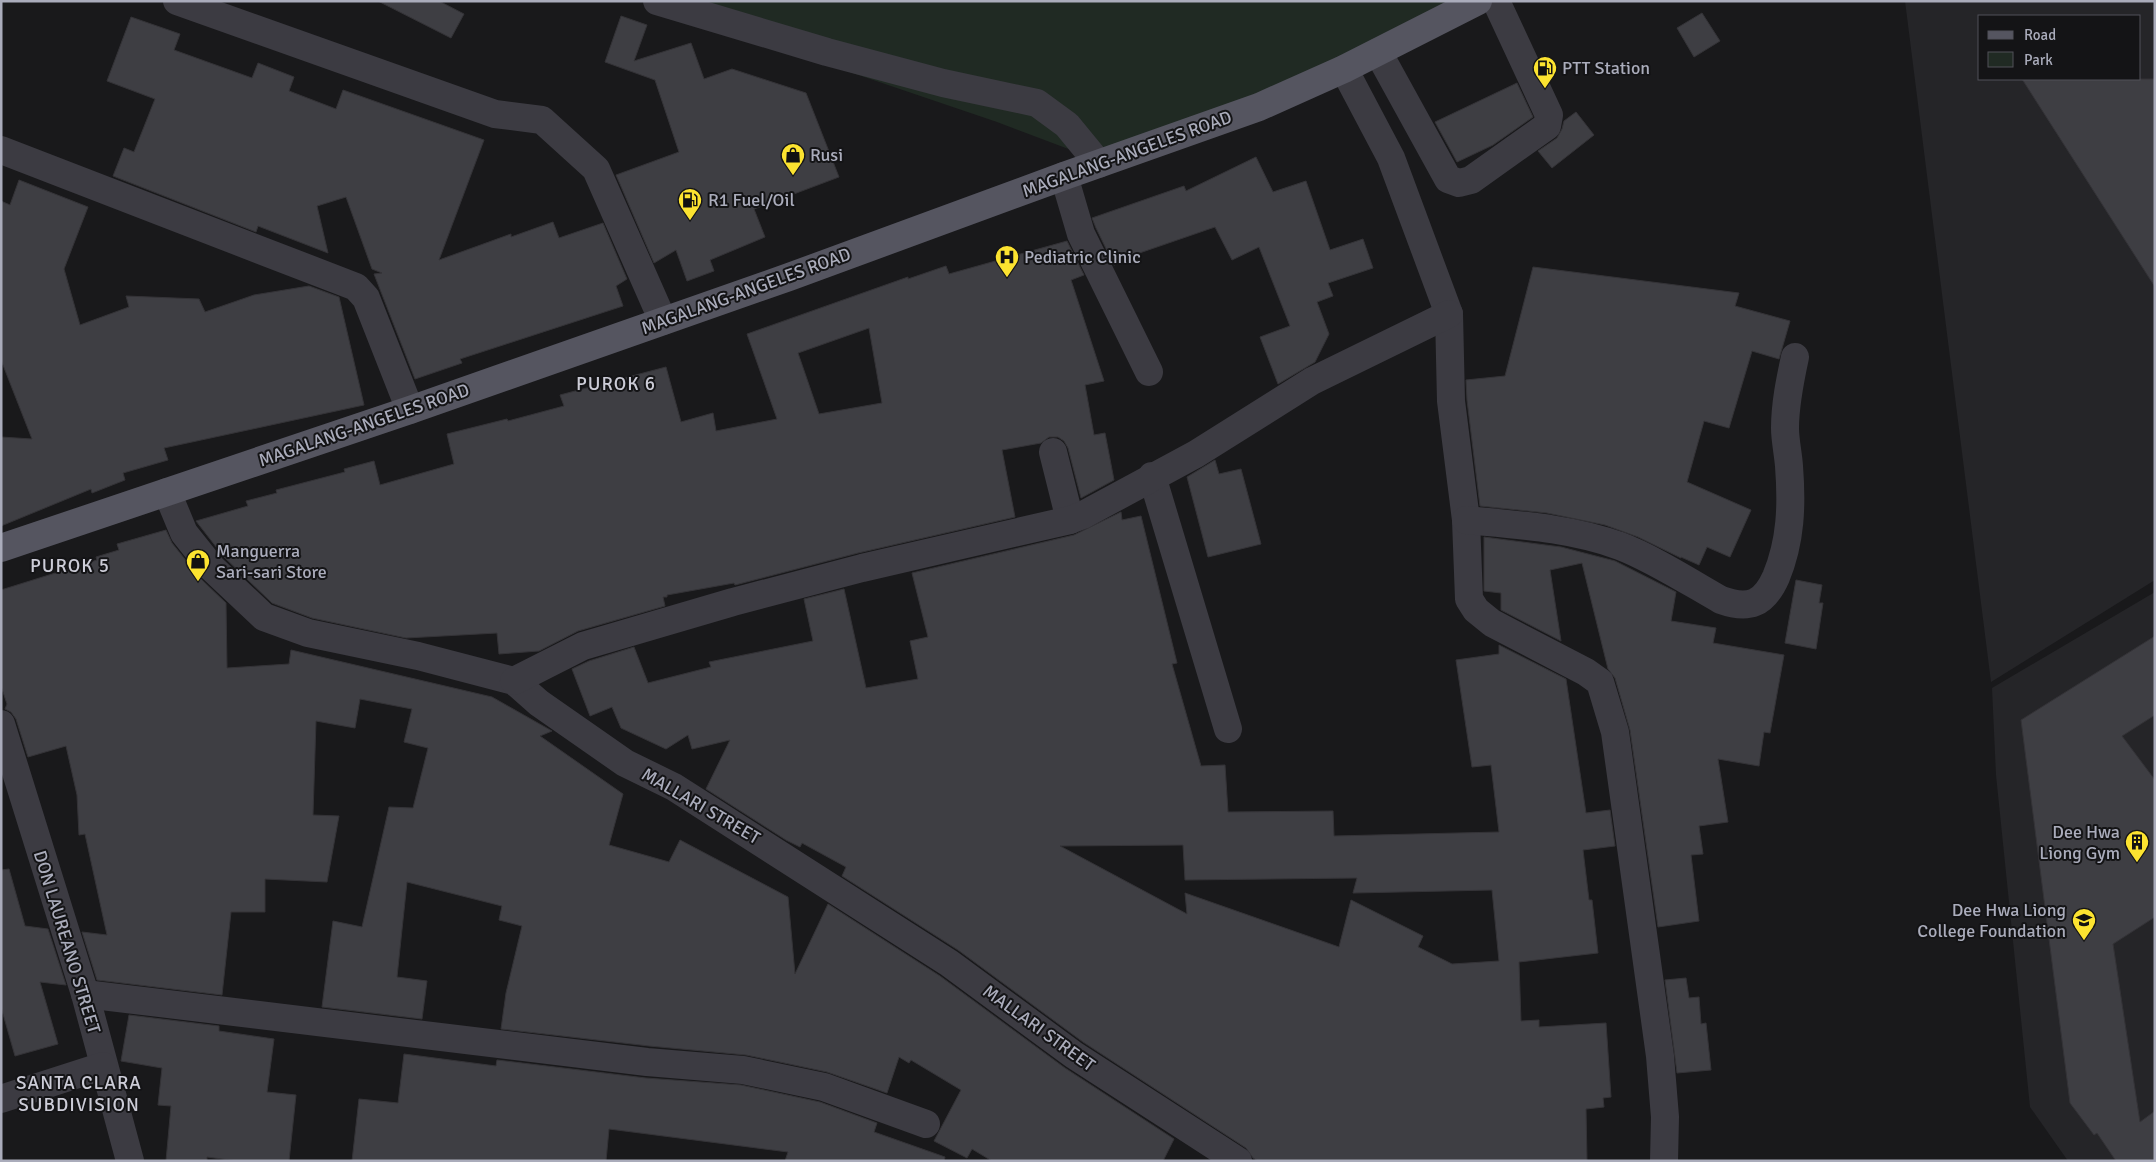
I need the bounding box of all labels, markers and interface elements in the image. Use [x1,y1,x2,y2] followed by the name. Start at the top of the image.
[1978,15,2141,80] legend
[2024,26,2056,44] text: Road
[2024,51,2053,69] text: Park
[1532,55,1558,89] fuel station icon: PTT Station
[1562,57,1650,79] place label: PTT Station
[1019,106,1235,202] street label: MAGALANG-ANGELES ROAD
[780,142,806,176] shop icon: Rusi
[810,144,843,166] place label: Rusi
[677,187,703,221] fuel station icon: R1 Fuel/Oil
[708,189,795,211] place label: R1 Fuel/Oil
[638,243,854,339] street label: MAGALANG-ANGELES ROAD
[994,244,1020,278] hospital icon: Pediatric Clinic
[1024,246,1141,268] place label: Pediatric Clinic
[576,372,656,396] district label: PUROK 6
[256,379,472,471] street label: MAGALANG-ANGELES ROAD
[216,540,327,583] place label: Manguerra Sari-sari Store
[185,548,211,582] shop icon: Manguerra Sari-sari Store
[30,554,110,578] district label: PUROK 5
[638,763,764,849] street label: MALLARI STREET
[2039,821,2120,864] place label: Dee Hwa Liong Gym
[2124,829,2150,863] building icon: Dee Hwa Liong Gym
[29,848,105,1036] street label: DON LAUREANO STREET
[1917,899,2066,942] place label: Dee Hwa Liong College Foundation
[2071,907,2097,941] school or university icon: Dee Hwa Liong College Foundation
[979,980,1100,1076] street label: MALLARI STREET
[16,1071,142,1117] district label: SANTA CLARA SUBDIVISION

